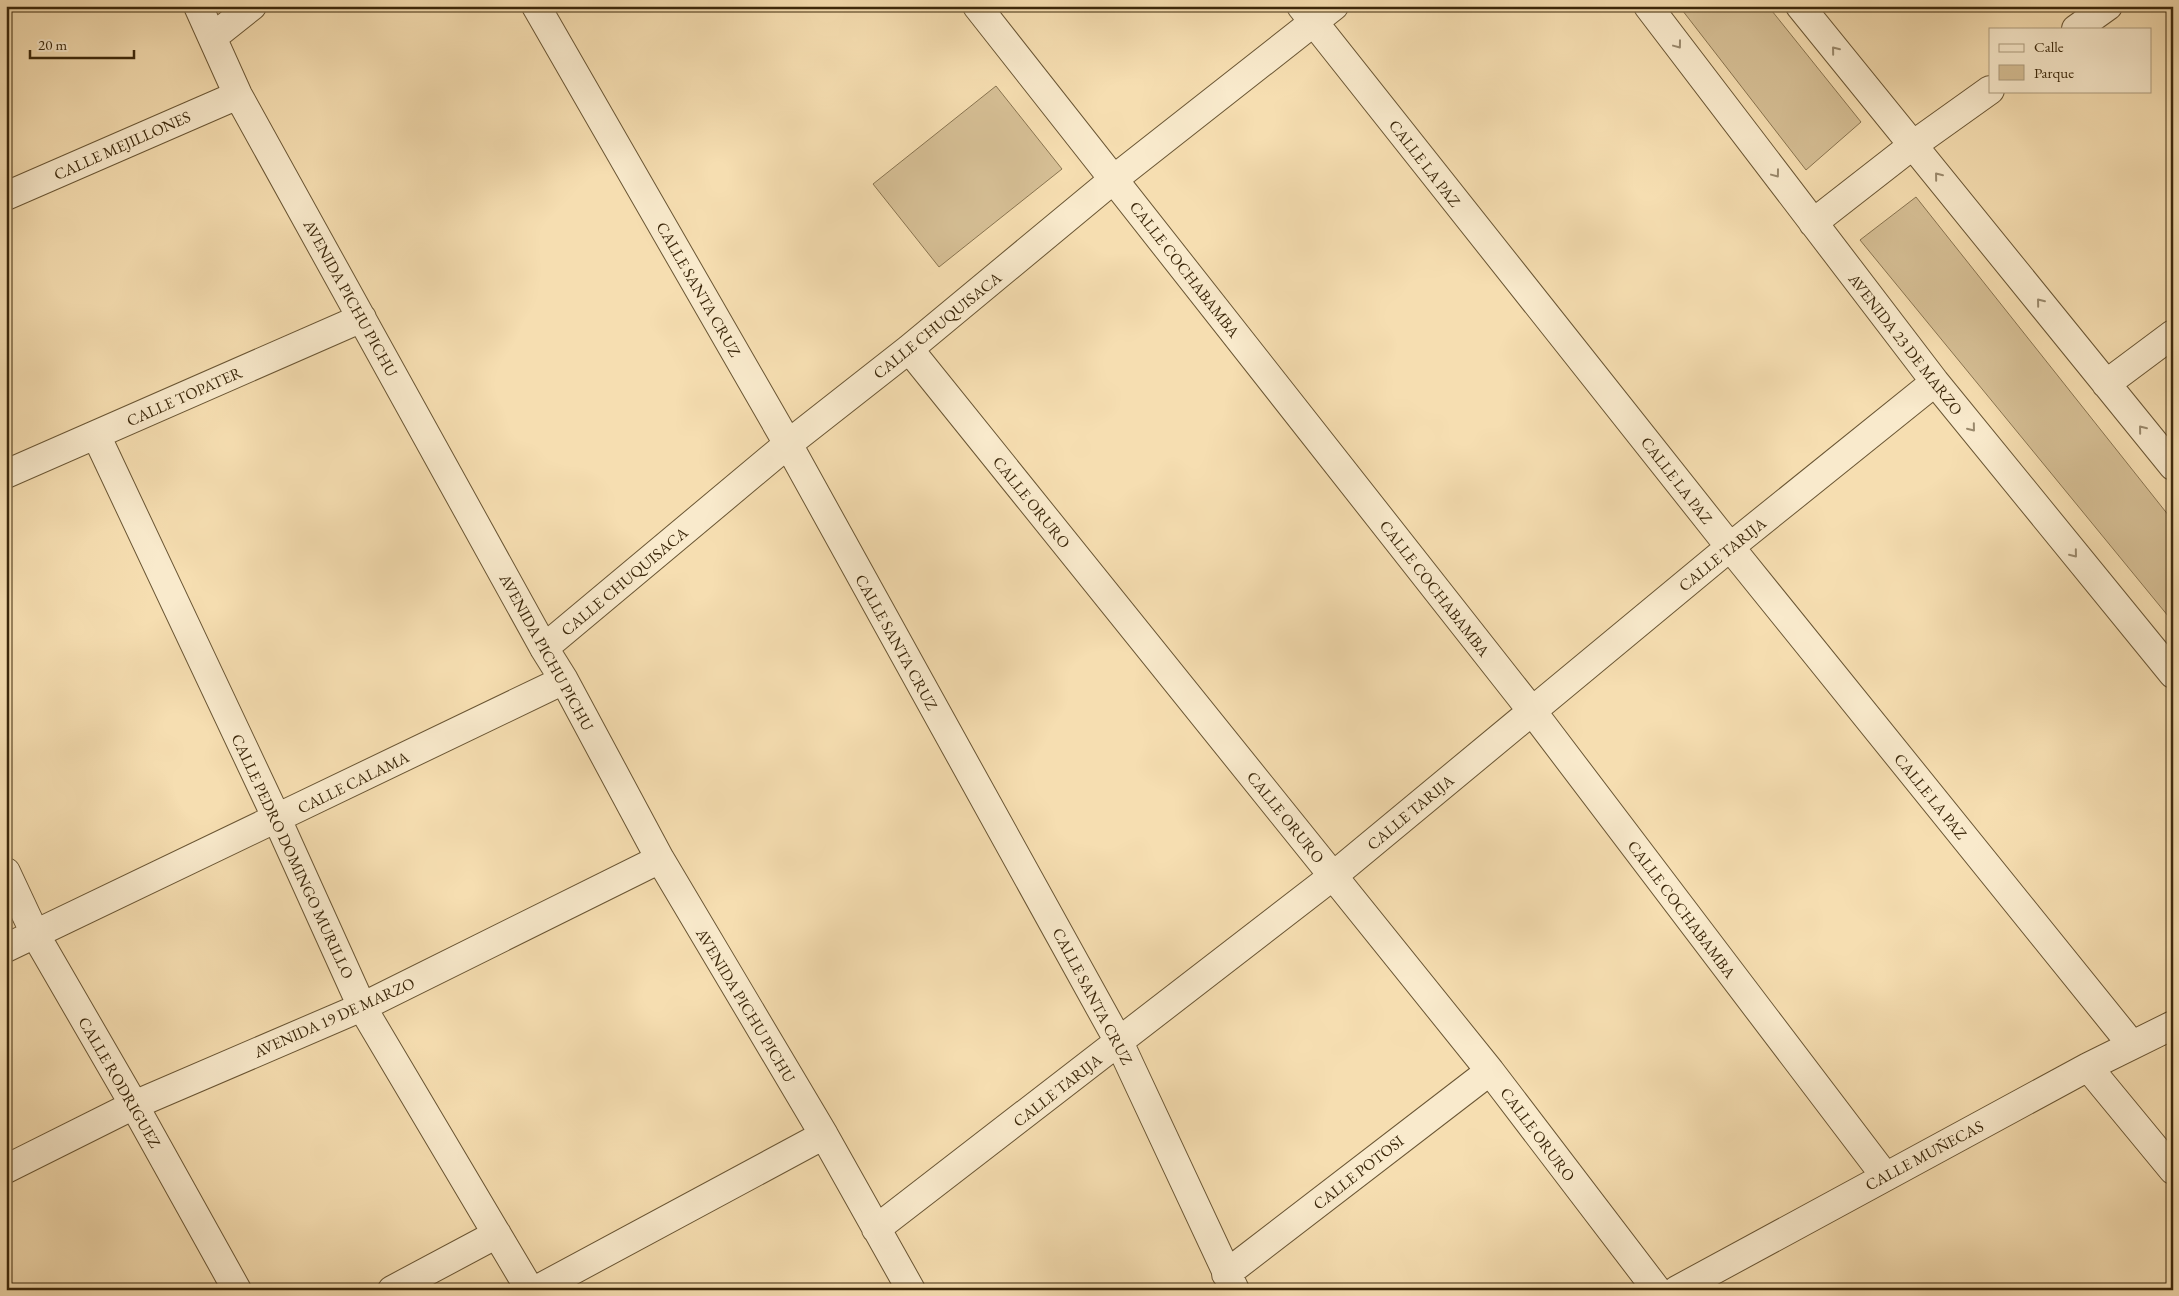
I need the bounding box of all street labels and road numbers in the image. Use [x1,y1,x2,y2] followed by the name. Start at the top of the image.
[50,106,194,185] street label: CALLE MEJILLONES
[1384,115,1465,211] street label: CALLE LA PAZ
[1125,197,1245,343] street label: CALLE COCHABAMBA
[298,215,403,381] street label: AVENIDA PICHU PICHU
[651,218,746,361] street label: CALLE SANTA CRUZ
[869,266,1007,384] street label: CALLE CHUQUISACA
[1843,268,1968,419] street label: AVENIDA 23 DE MARZO
[123,361,246,431] street label: CALLE TOPATER
[1636,432,1717,528] street label: CALLE LA PAZ
[988,452,1075,553] street label: CALLE ORURO
[1674,512,1771,596] street label: CALLE TARIJA
[1375,516,1495,662] street label: CALLE COCHABAMBA
[557,522,693,641] street label: CALLE CHUQUISACA
[494,569,599,735] street label: AVENIDA PICHU PICHU
[850,571,943,714] street label: CALLE SANTA CRUZ
[226,730,359,982] street label: CALLE PEDRO DOMINGO MURILLO
[294,746,413,819] street label: CALLE CALAMA
[1889,749,1972,844] street label: CALLE LA PAZ
[1242,767,1329,868] street label: CALLE ORURO
[1363,769,1459,855] street label: CALLE TARIJA
[1623,836,1741,983] street label: CALLE COCHABAMBA
[691,923,800,1087] street label: AVENIDA PICHU PICHU
[1048,924,1138,1069] street label: CALLE SANTA CRUZ
[249,972,418,1063] street label: AVENIDA 19 DE MARZO
[73,1013,166,1152] street label: CALLE RODRIGUEZ
[1009,1049,1107,1132] street label: CALLE TARIJA
[1495,1083,1580,1185] street label: CALLE ORURO
[1861,1115,1987,1195] street label: CALLE MUÑECAS
[1309,1130,1408,1214] street label: CALLE POTOSI

